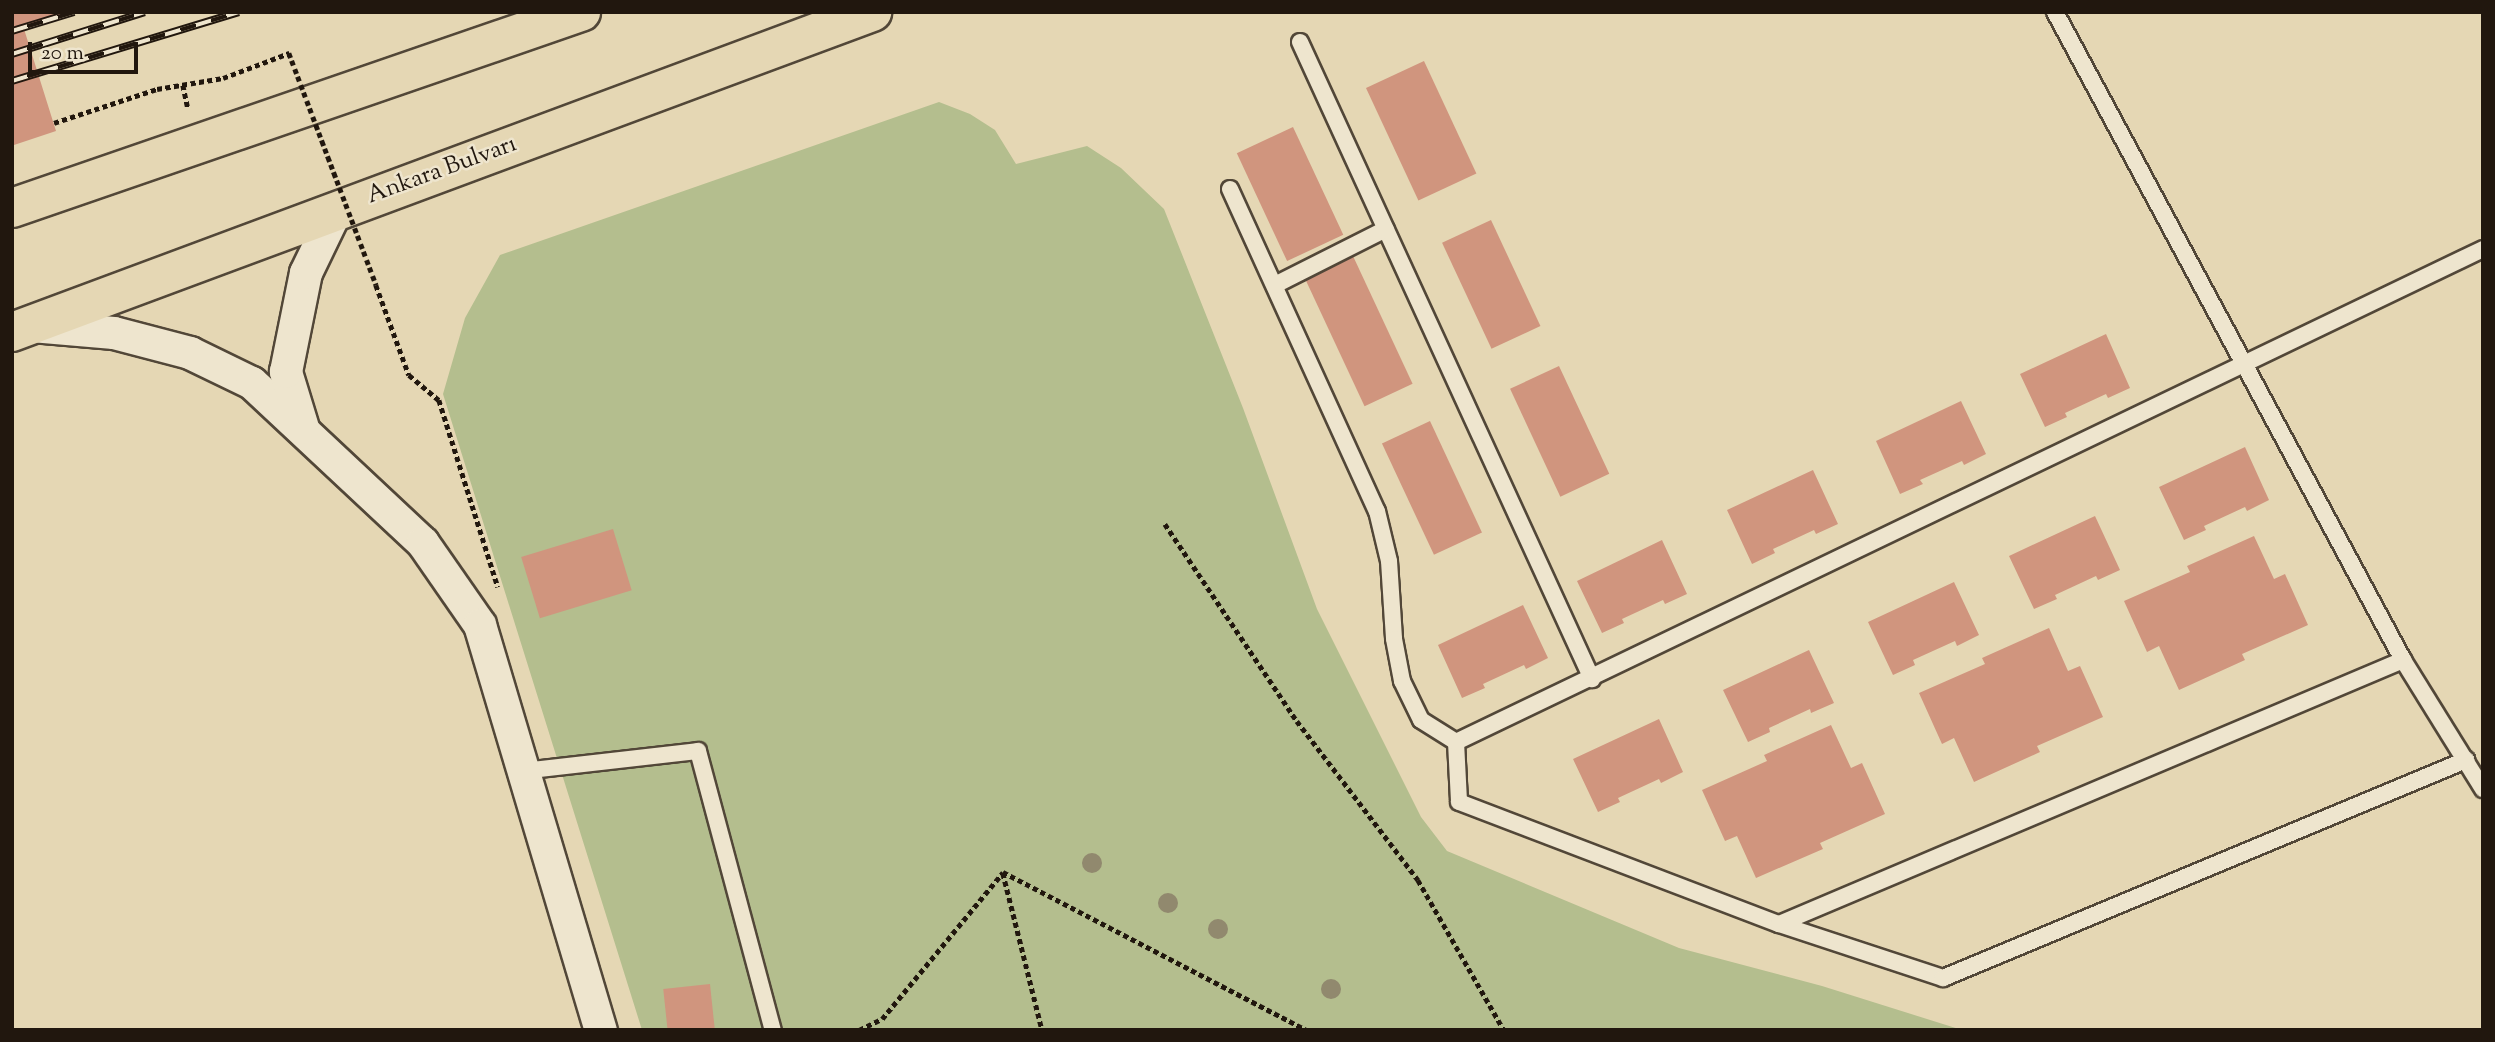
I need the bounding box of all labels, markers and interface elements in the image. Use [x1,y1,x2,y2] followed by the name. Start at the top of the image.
[32,28,142,72] scale bar
[41,39,84,69] text: 20 m
[363,131,521,211] street label: Ankara Bulvarı

